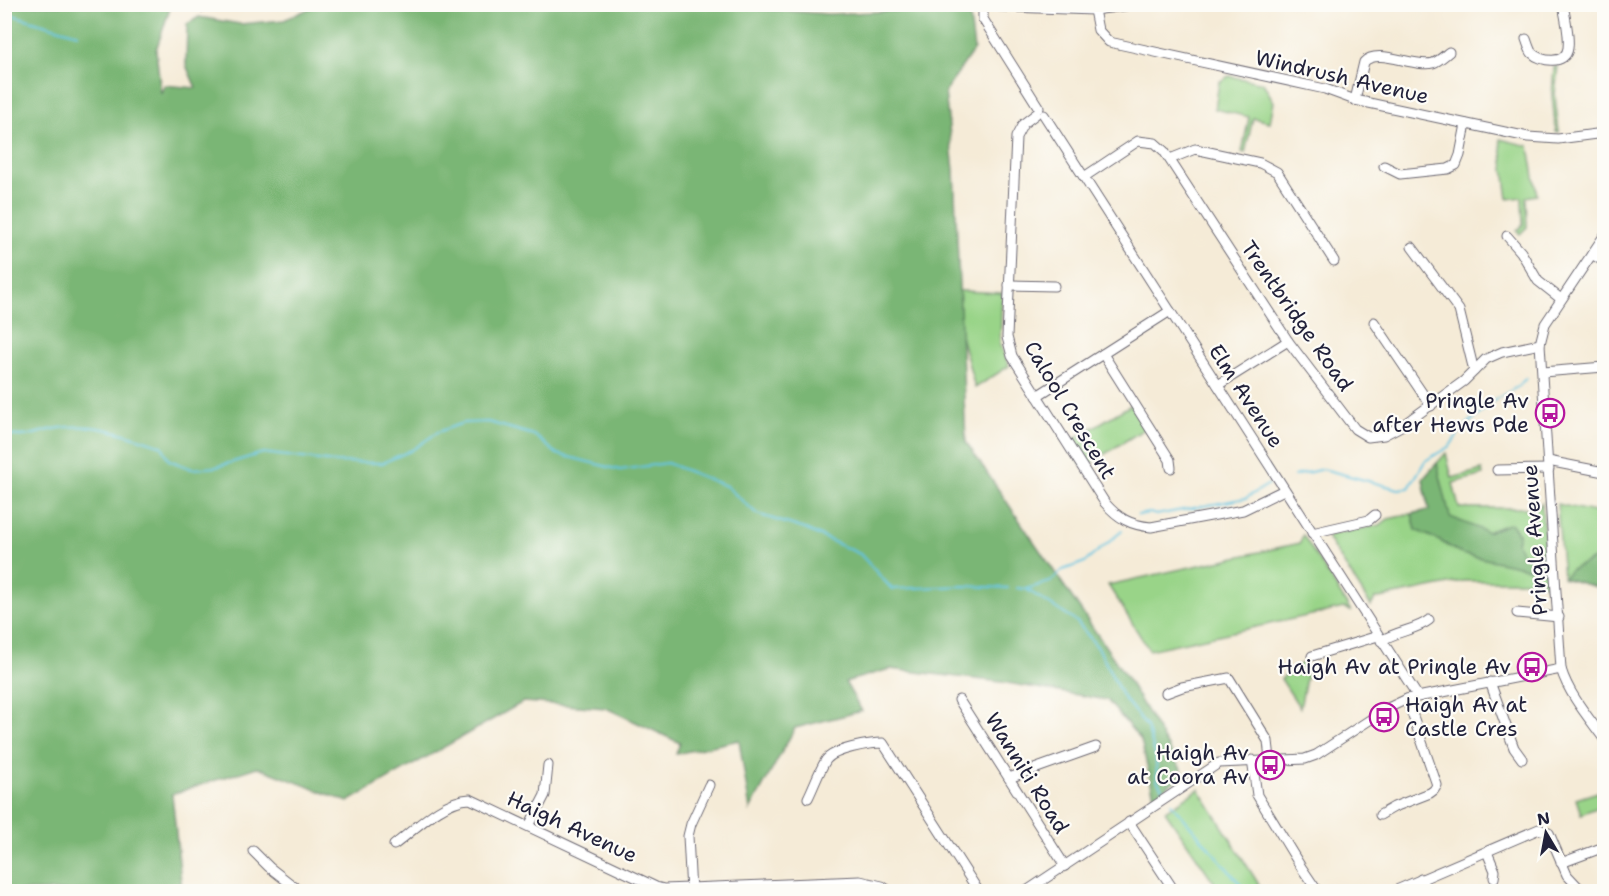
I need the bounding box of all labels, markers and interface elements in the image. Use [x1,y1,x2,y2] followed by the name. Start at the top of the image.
[1252,43,1432,111] street label: Windrush Avenue
[1235,235,1359,397] street label: Trentbridge Road
[1018,336,1122,484] street label: Calool Crescent
[1202,339,1290,453] street label: Elm Avenue
[1373,387,1529,439] place label: Pringle Av after Hews Pde
[1534,397,1566,429] bus stop icon: Pringle Av after Hews Pde
[1516,463,1554,617] street label: Pringle Avenue
[1516,651,1548,683] bus stop icon: Haigh Av at Pringle Av
[1278,653,1511,681] place label: Haigh Av at Pringle Av
[1405,691,1528,743] place label: Haigh Av at Castle Cres
[1368,701,1400,733] bus stop icon: Haigh Av at Castle Cres
[979,707,1075,839] street label: Wanniti Road
[1127,739,1249,791] place label: Haigh Av at Coora Av
[1254,749,1286,781] bus stop icon: Haigh Av at Coora Av
[502,785,642,869] street label: Haigh Avenue
[1516,803,1576,863] north arrow
[1535,807,1552,830] text: N

